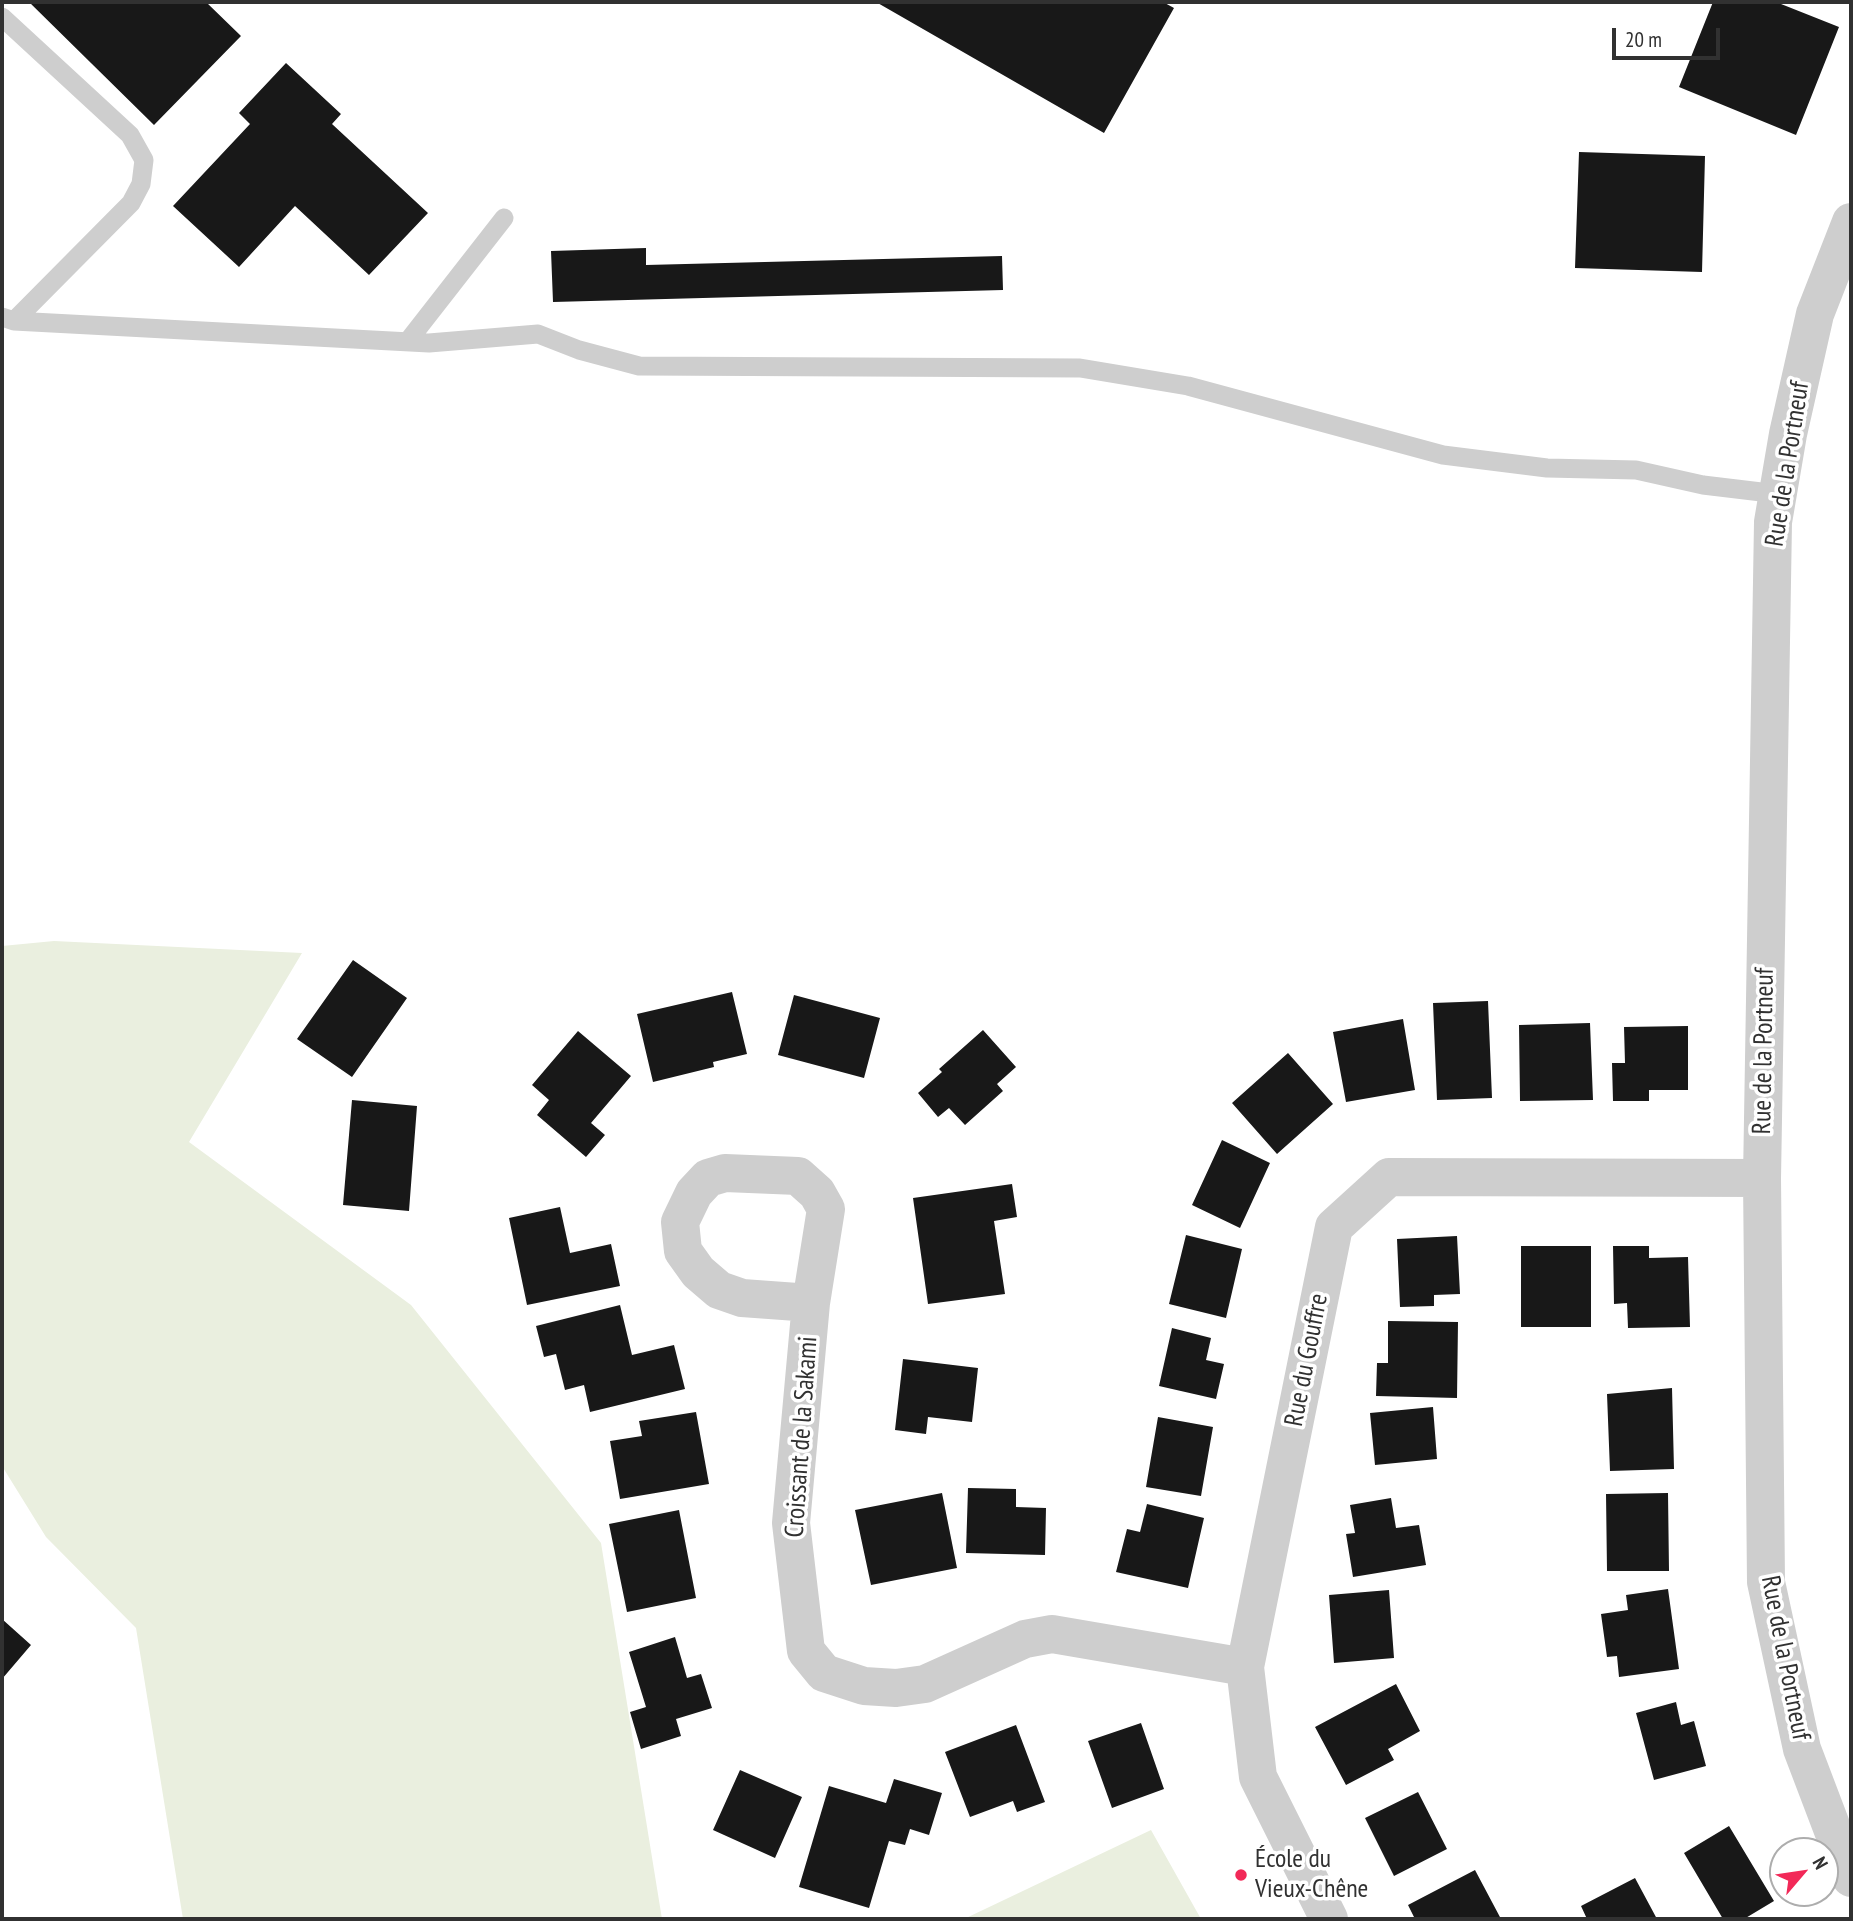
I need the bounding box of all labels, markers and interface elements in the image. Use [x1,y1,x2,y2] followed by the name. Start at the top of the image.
[1615,14,1724,58] scale bar
[1625,26,1662,53] text: 20 m
[1760,379,1816,549] street label: Rue de la Portneuf
[1747,967,1781,1135] street label: Rue de la Portneuf
[1279,1291,1335,1429] street label: Rue du Gouffre
[779,1335,825,1539] street label: Croissant de la Sakami
[1754,1573,1816,1743] street label: Rue de la Portneuf
[1769,1837,1839,1907] north arrow
[1255,1844,1368,1906] place label: École du Vieux-Chêne
[1808,1852,1834,1873] text: N
[1233,1867,1249,1883] marker: École du Vieux-Chêne

